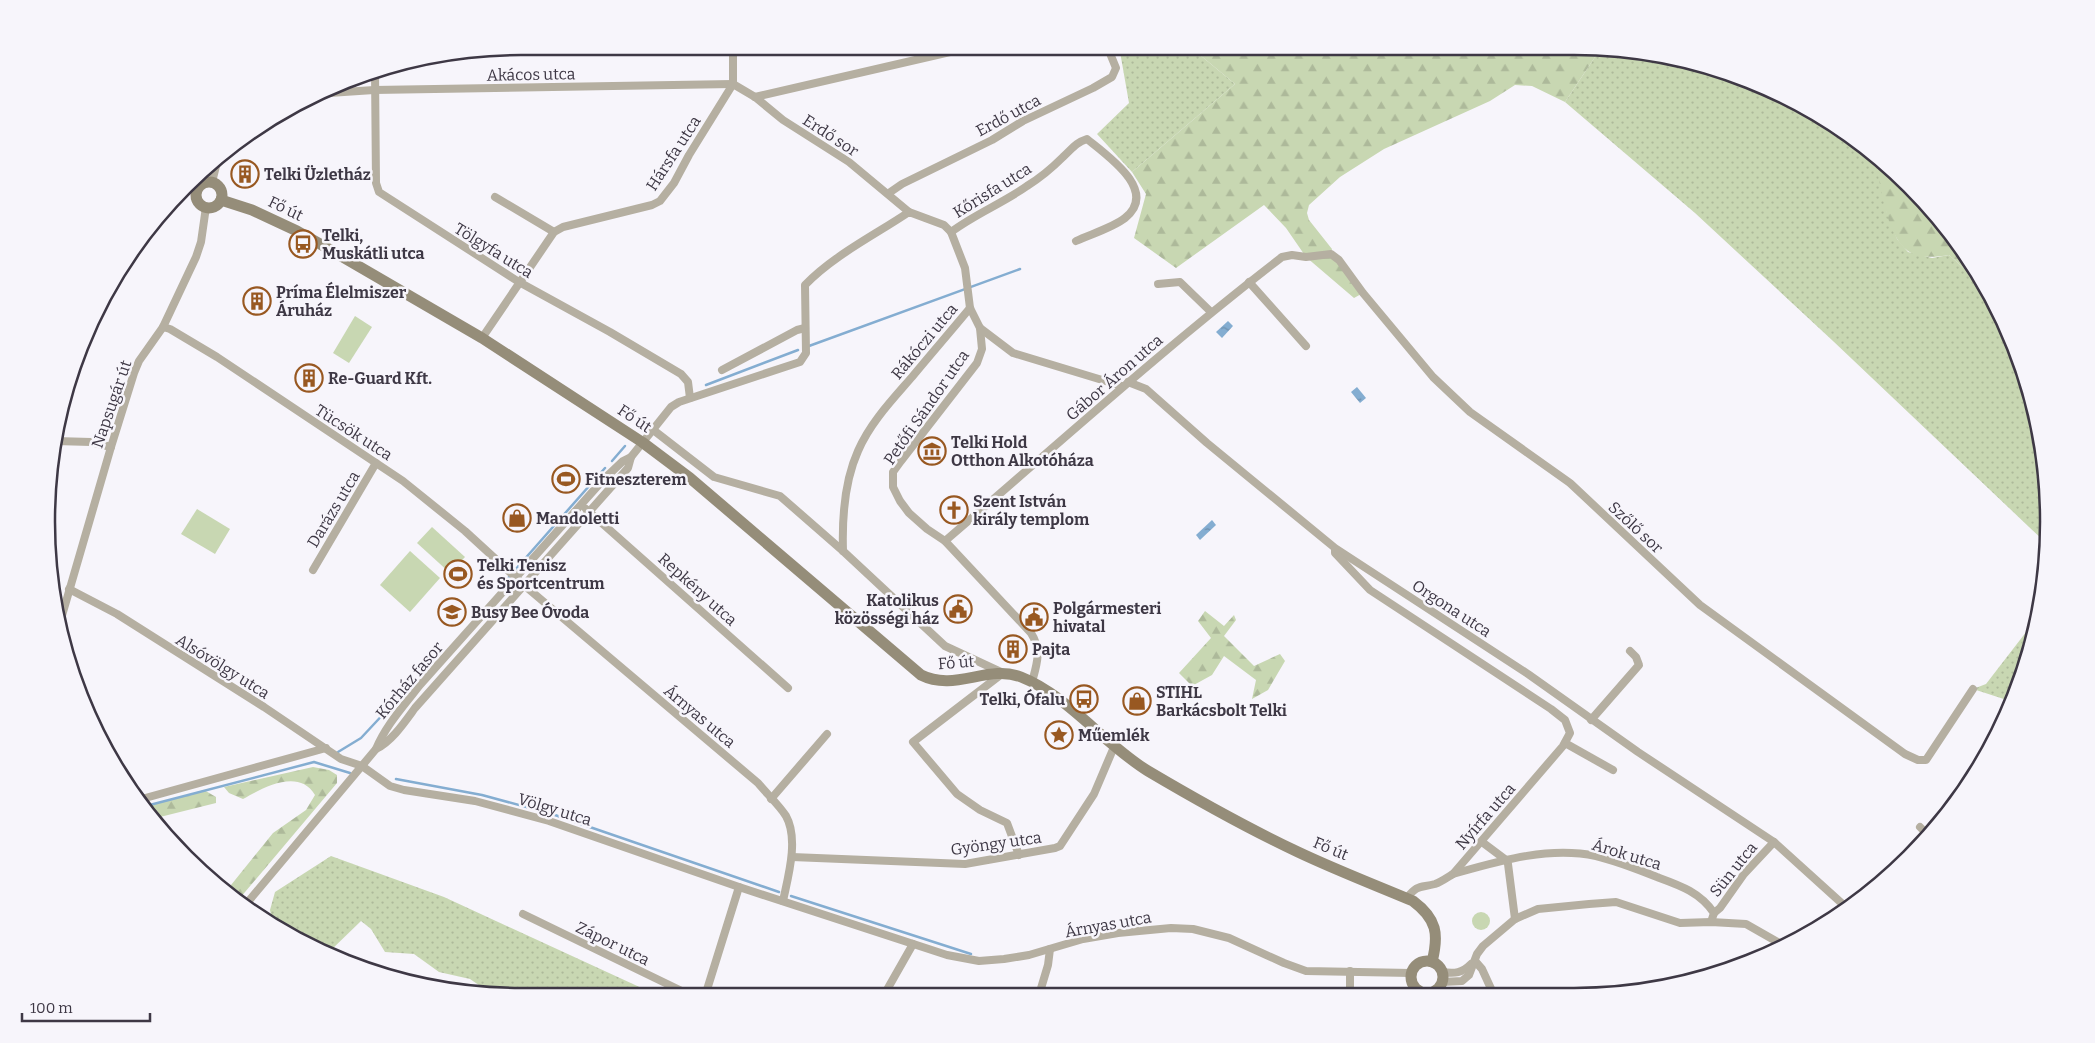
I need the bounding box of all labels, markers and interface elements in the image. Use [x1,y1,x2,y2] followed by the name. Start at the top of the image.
[487,64,576,85] street label: Akácos utca
[973,90,1044,140] street label: Erdő utca
[799,110,862,160] street label: Erdő sor
[642,112,705,194] street label: Hársfa utca
[230,159,260,189] building icon: Telki Üzletház
[950,159,1035,222] street label: Kőrisfa utca
[264,165,371,184] place label: Telki Üzletház
[265,192,306,225] street label: Fő út
[451,219,537,282] street label: Tölgyfa utca
[322,226,424,263] place label: Telki, Muskátli utca
[288,229,318,259] bus stop icon: Telki, Muskátli utca
[276,281,407,320] place label: Príma Élelmiszer Áruház
[242,286,272,316] building icon: Príma Élelmiszer Áruház
[887,299,962,383] street label: Rákóczi utca
[1062,329,1167,424] street label: Gábor Áron utca
[880,346,973,468] street label: Petőfi Sándor utca
[88,357,135,451] street label: Napsugár út
[294,363,324,393] building icon: Re-Guard Kft.
[328,369,432,388] place label: Re-Guard Kft.
[311,400,396,465] street label: Tücsök utca
[614,400,655,437] street label: Fő út
[951,433,1094,470] place label: Telki Hold Otthon Alkotóháza
[917,436,947,466] museum icon: Telki Hold Otthon Alkotóháza
[551,464,581,494] sports icon: Fitneszterem
[303,467,364,551] street label: Darázs utca
[585,470,687,489] place label: Fitneszterem
[973,492,1090,529] place label: Szent István király templom
[939,495,969,525] church icon: Szent István király templom
[1605,497,1667,557] street label: Szőlő sor
[502,503,532,533] shop icon: Mandoletti
[536,509,619,528] place label: Mandoletti
[654,549,741,630] street label: Repkény utca
[477,556,605,593] place label: Telki Tenisz és Sportcentrum
[443,559,473,589] sports icon: Telki Tenisz és Sportcentrum
[1409,576,1495,641] street label: Orgona utca
[835,591,939,628] place label: Katolikus közösségi ház
[943,594,973,624] public building icon: Katolikus közösségi ház
[437,597,467,627] school or university icon: Busy Bee Óvoda
[1053,599,1161,636] place label: Polgármesteri hivatal
[471,602,589,622] place label: Busy Bee Óvoda
[1019,602,1049,632] public building icon: Polgármesteri hivatal
[172,630,273,703] street label: Alsóvölgy utca
[998,634,1028,664] building icon: Pajta
[372,638,447,723] street label: Kórház fasor
[1032,640,1070,659] place label: Pajta
[937,652,975,673] street label: Fő út
[660,680,740,752] street label: Árnyas utca
[1156,683,1287,720] place label: STIHL Barkácsbolt Telki
[1069,684,1099,714] bus stop icon: Telki, Ófalu
[1122,686,1152,716] shop icon: STIHL Barkácsbolt Telki
[980,689,1065,709] place label: Telki, Ófalu
[1044,720,1074,750] place icon: Műemlék
[1078,726,1150,745] place label: Műemlék
[1451,779,1520,853] street label: Nyírfa utca
[516,789,594,830] street label: Völgy utca
[949,828,1043,859] street label: Gyöngy utca
[1310,833,1351,864] street label: Fő út
[1590,834,1664,874] street label: Árok utca
[1706,838,1761,900] street label: Sün utca
[1063,907,1153,941] street label: Árnyas utca
[573,917,653,970] street label: Zápor utca
[22,990,150,1022] scale bar
[30,999,73,1017] text: 100 m

